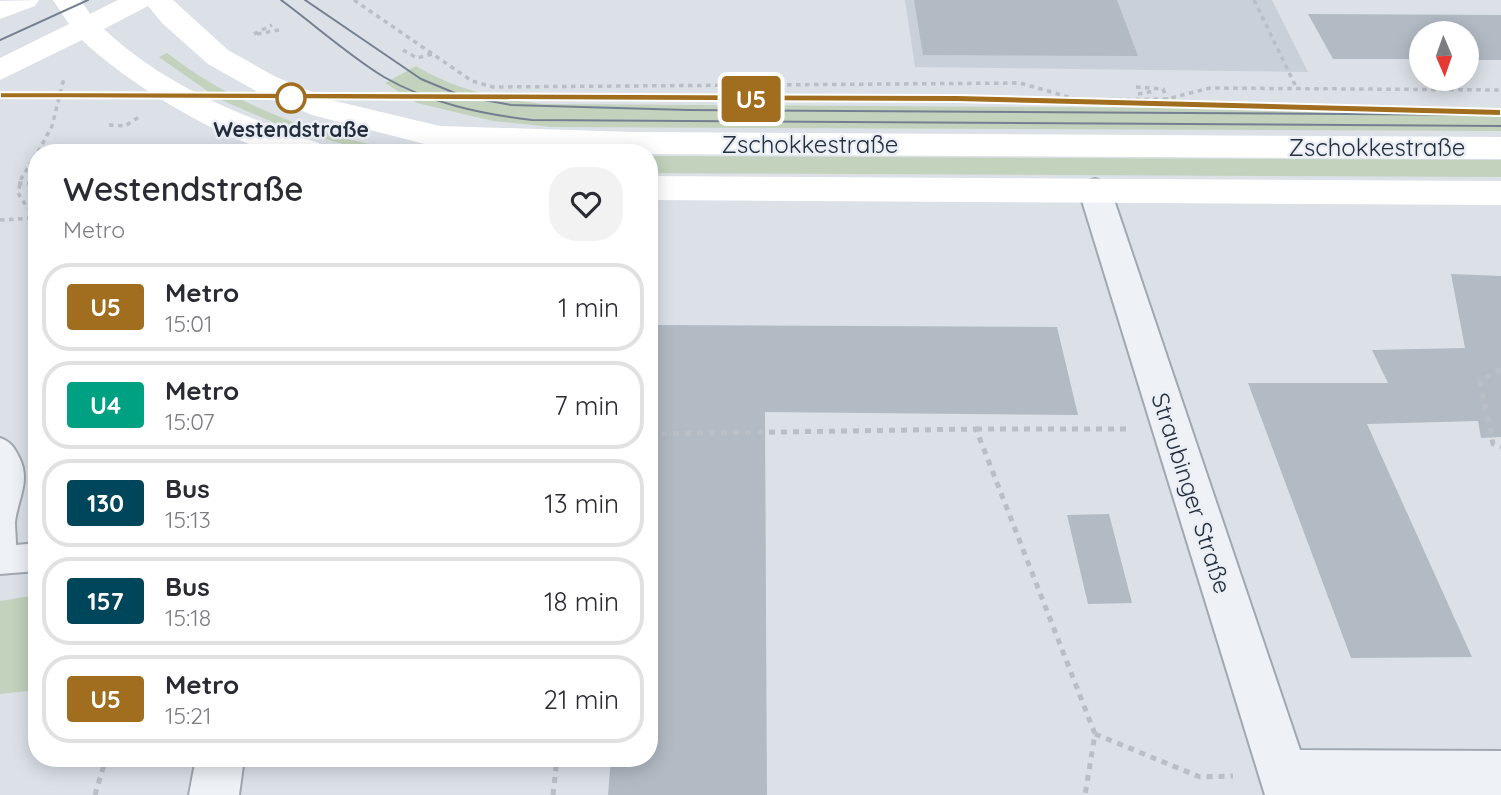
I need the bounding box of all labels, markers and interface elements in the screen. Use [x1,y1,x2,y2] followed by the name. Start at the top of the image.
[1409,21,1479,91] north arrow
[1409,21,1479,91] map controls
[720,76,782,122] line badge: U5
[276,83,306,113] marker: Westendstraße
[736,84,766,114] text: U5
[213,116,369,142] place label: Westendstraße
[722,129,898,159] street label: Zschokkestraße
[1289,132,1465,162] street label: Zschokkestraße
[549,167,623,241] button: heart
[63,168,304,209] text: Westendstraße
[63,215,125,244] text: Metro
[165,276,239,309] text: Metro
[558,291,619,324] text: 1 min
[90,292,121,322] text: U5
[165,309,213,338] text: 15:01
[165,374,239,407] text: Metro
[554,389,619,422] text: 7 min
[1145,389,1239,597] street label: Straubinger Straße
[90,390,121,420] text: U4
[165,407,215,436] text: 15:07
[165,472,210,505] text: Bus
[544,487,619,520] text: 13 min
[87,488,124,518] text: 130
[165,505,211,534] text: 15:13
[165,570,210,603] text: Bus
[544,585,619,618] text: 18 min
[87,586,124,616] text: 157
[165,603,211,632] text: 15:18
[165,668,239,701] text: Metro
[544,683,619,716] text: 21 min
[90,684,121,714] text: U5
[165,701,212,730] text: 15:21

